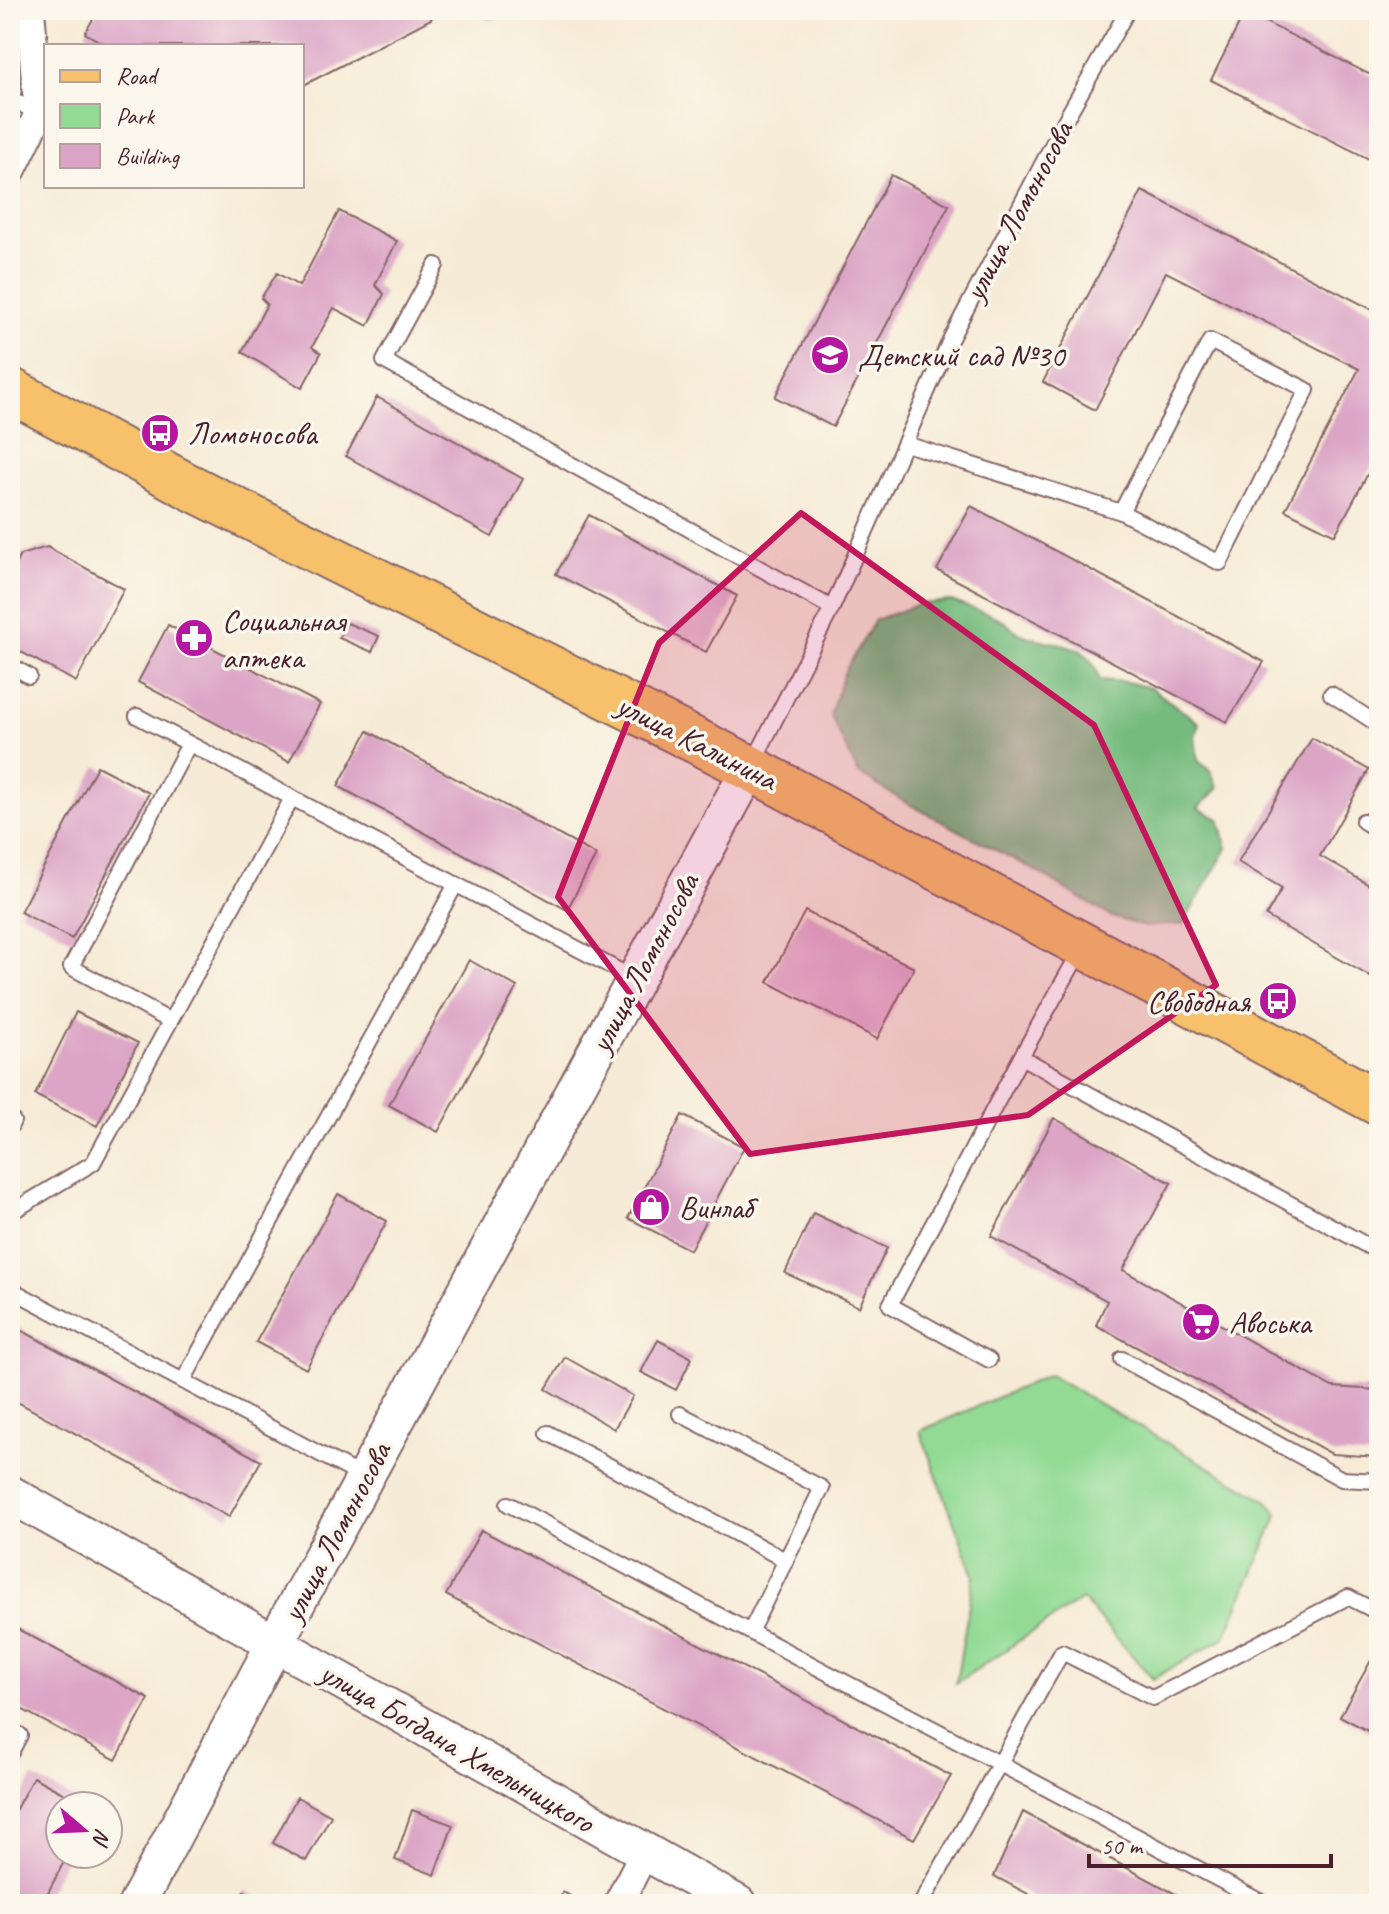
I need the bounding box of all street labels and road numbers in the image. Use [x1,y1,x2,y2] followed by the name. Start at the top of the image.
[953,112,1083,310] street label: улица Ломоносова
[608,683,786,801] street label: улица Калинина
[579,864,709,1062] street label: улица Ломоносова
[271,1433,401,1631] street label: улица Ломоносова
[311,1651,603,1843] street label: улица Богдана Хмельницкого

